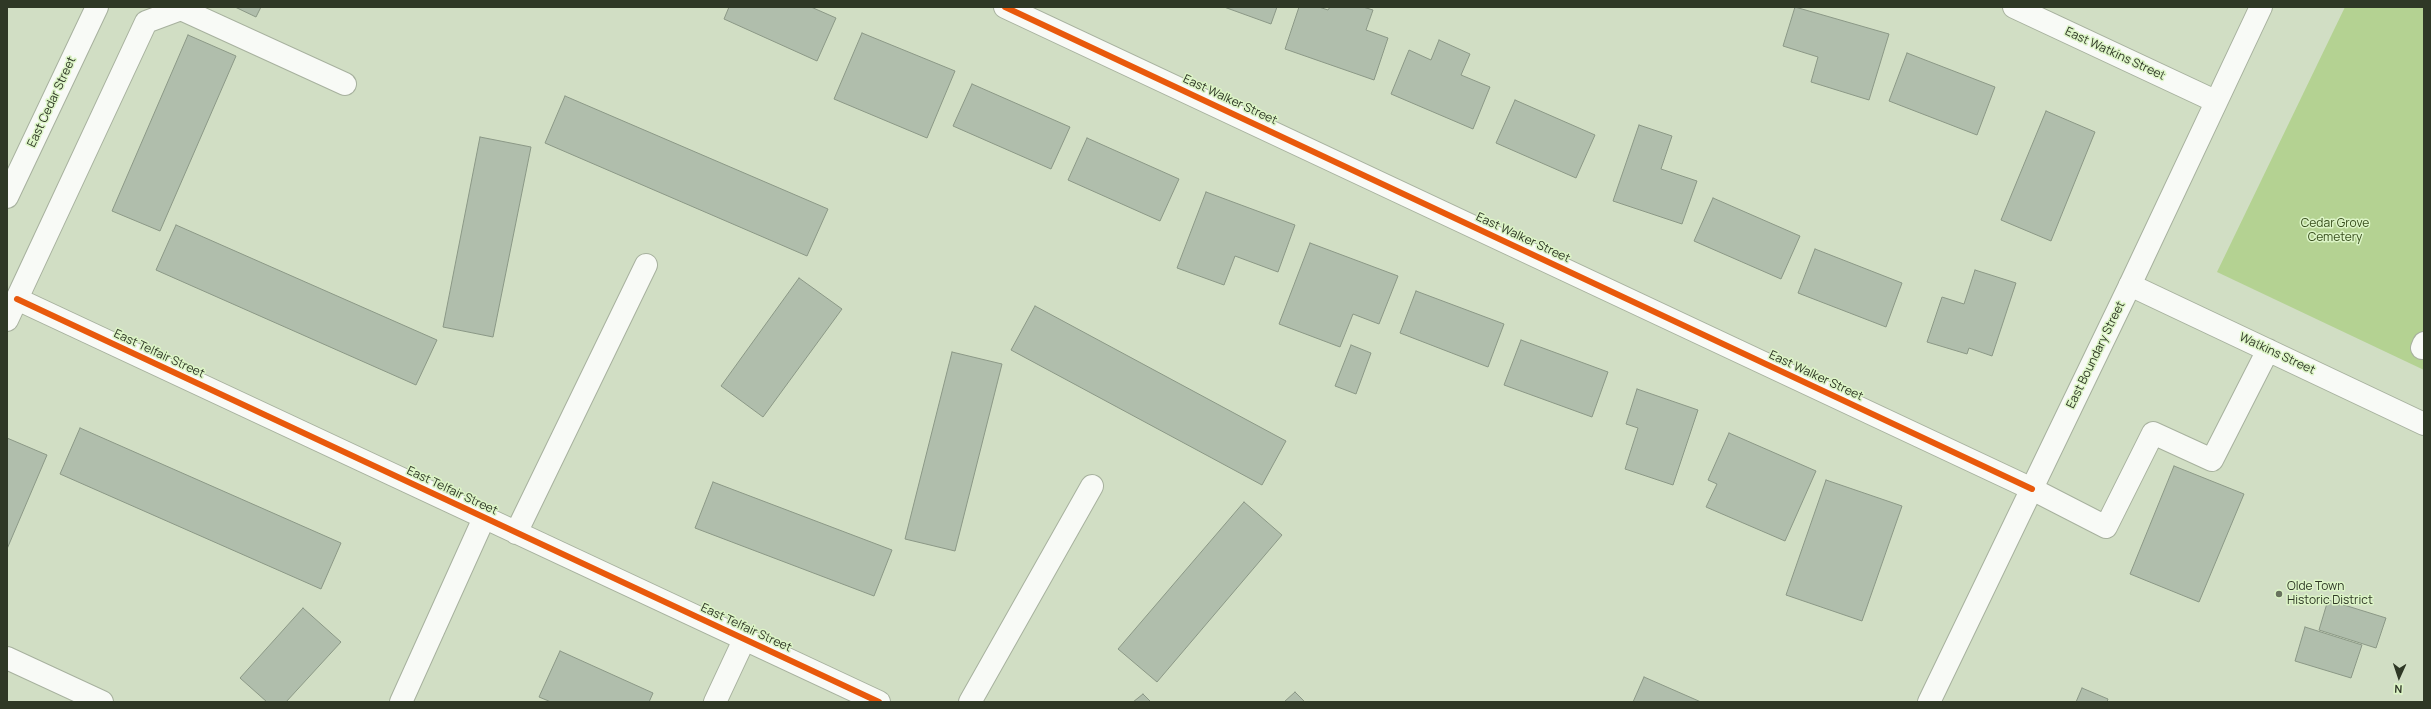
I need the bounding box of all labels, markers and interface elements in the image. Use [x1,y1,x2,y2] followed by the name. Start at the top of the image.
[2063,24,2167,84] street label: East Watkins Street
[25,54,79,150] street label: East Cedar Street
[1181,72,1279,128] street label: East Walker Street
[1474,210,1572,266] street label: East Walker Street
[2301,217,2369,245] park label: Cedar Grove Cemetery
[2064,299,2128,411] street label: East Boundary Street
[111,327,207,381] street label: East Telfair Street
[2237,330,2317,378] street label: Watkins Street
[1767,348,1865,404] street label: East Walker Street
[404,464,500,518] street label: East Telfair Street
[2287,580,2373,608] place label: Olde Town Historic District
[2274,589,2284,599] marker: Olde Town Historic District
[698,601,794,655] street label: East Telfair Street
[2379,657,2419,697] north arrow
[2394,682,2403,697] text: N

